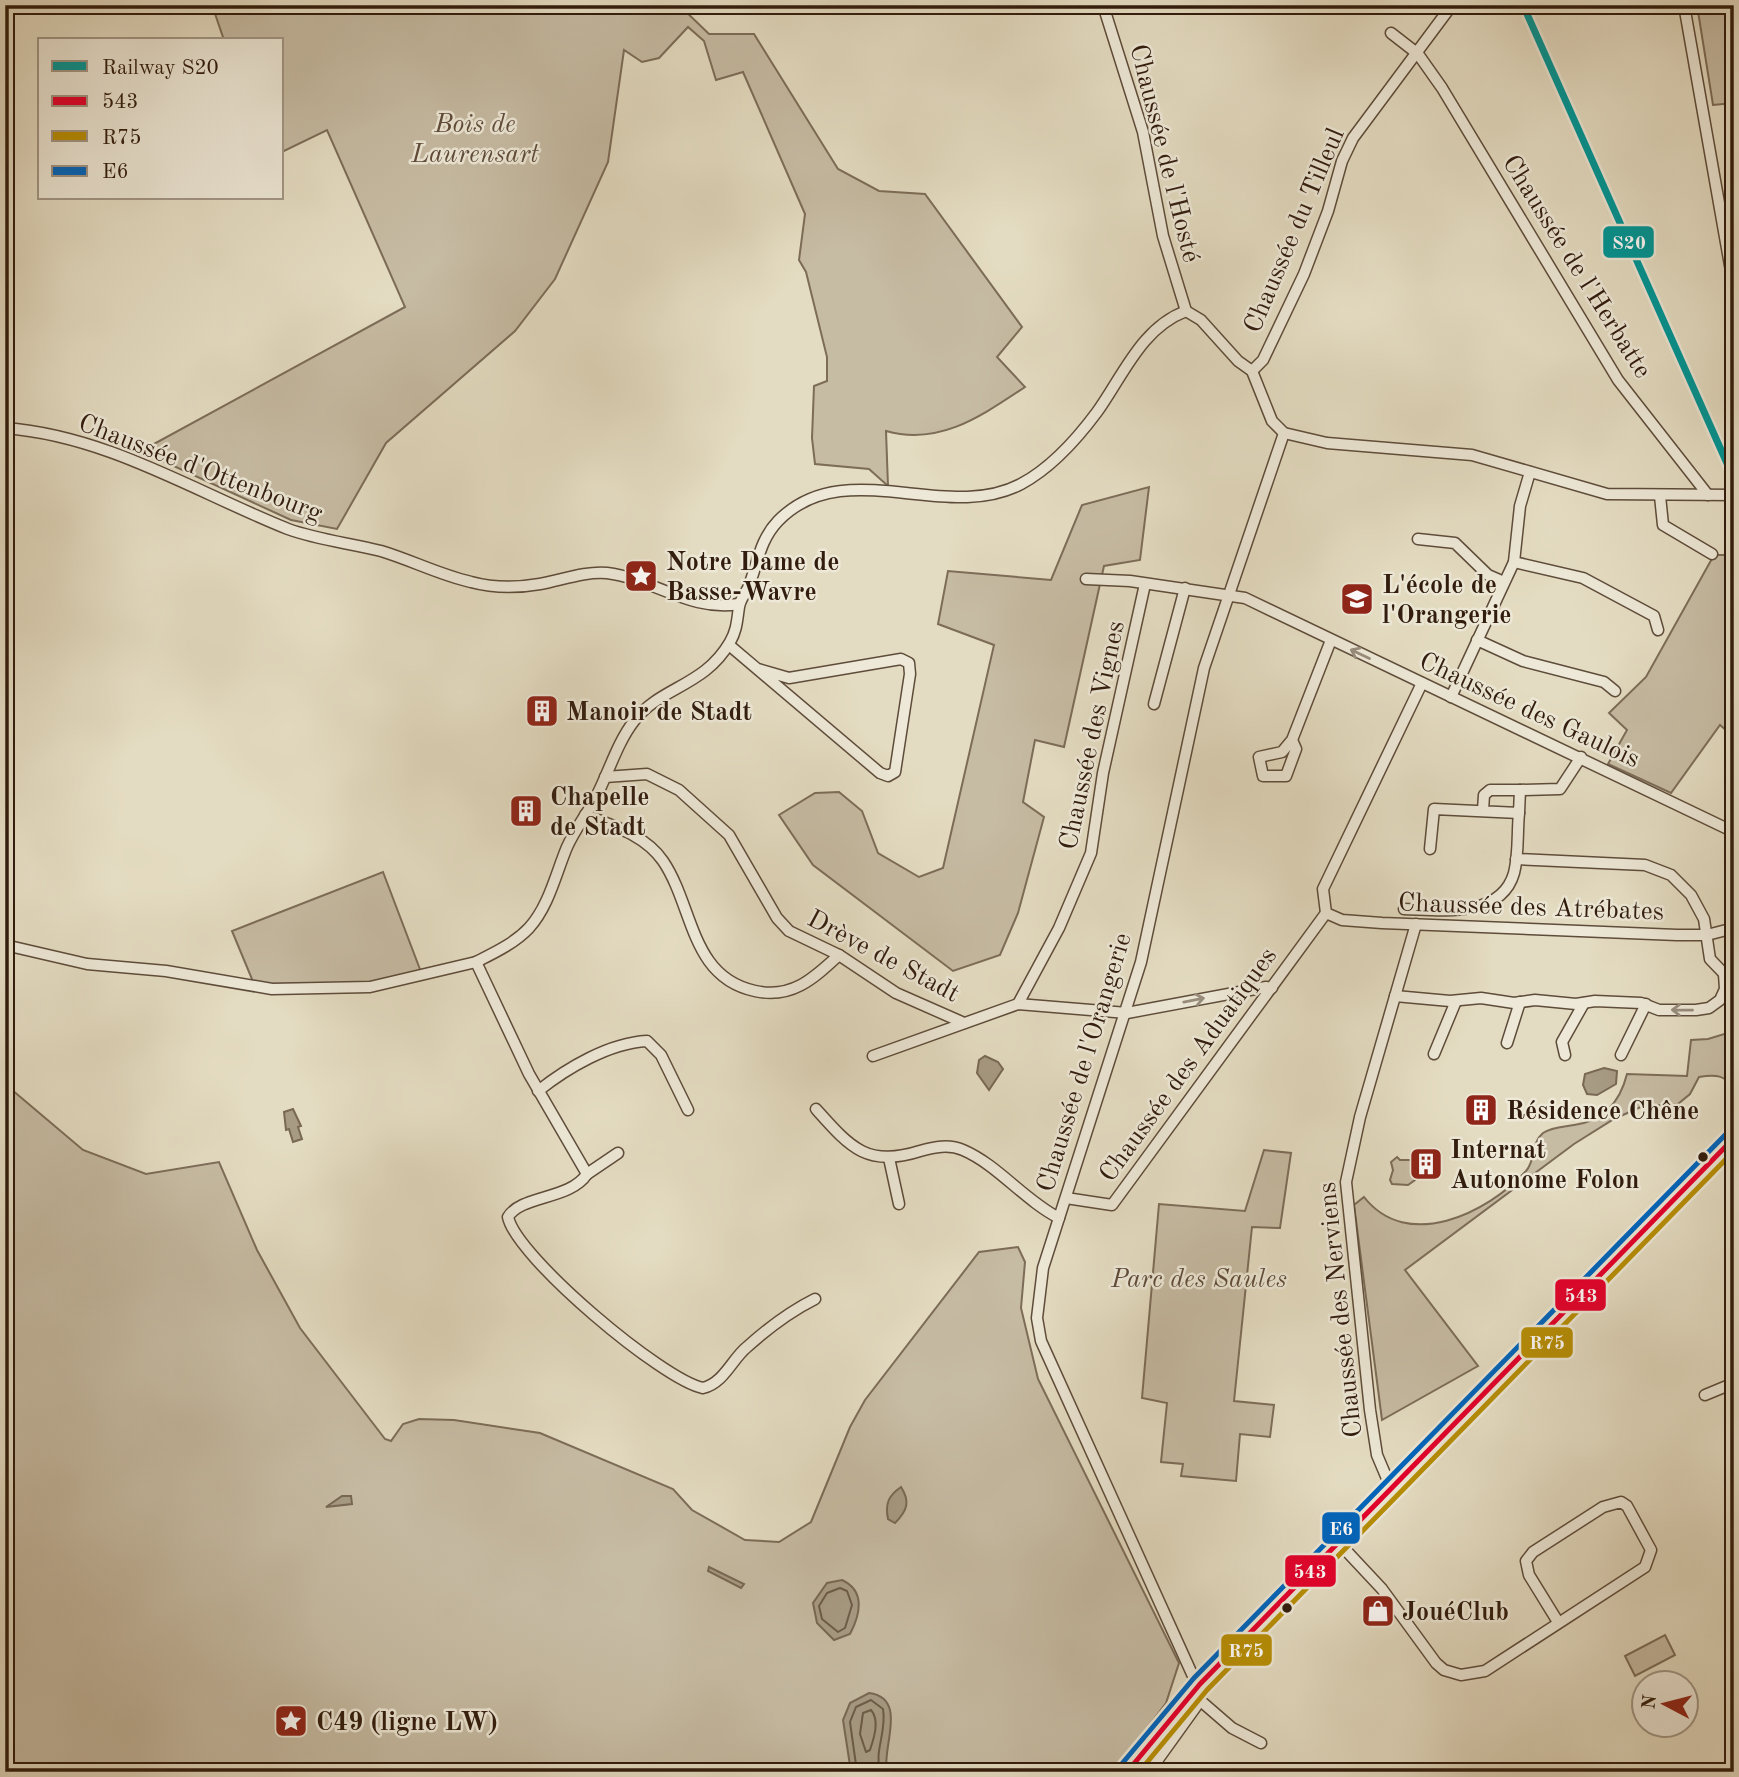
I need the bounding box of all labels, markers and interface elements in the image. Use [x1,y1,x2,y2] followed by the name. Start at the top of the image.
[38,38,284,200] legend
[1124,42,1204,265] street label: Chaussée de l'Hosté
[102,58,219,79] text: Railway S20
[102,92,139,113] text: 543
[410,112,539,168] park label: Bois de Laurensart
[1240,125,1350,337] street label: Chaussée du Tilleul
[102,128,141,149] text: R75
[1497,151,1656,383] street label: Chaussée de l'Herbatte
[102,162,129,183] text: E6
[1602,225,1655,259] line badge: S20
[1612,235,1646,254] text: S20
[75,410,326,527] street label: Chaussée d'Ottenbourg
[666,550,840,606] place label: Notre Dame de Basse-Wavre
[622,557,660,595] place icon: Notre Dame de Basse-Wavre
[1382,573,1512,629] place label: L'école de l'Orangerie
[1338,580,1376,618] school or university icon: L'école de l'Orangerie
[1056,619,1130,852] street label: Chaussée des Vignes
[1350,647,1371,660] one-way arrow
[1415,648,1643,773] street label: Chaussée des Gaulois
[523,692,561,730] building icon: Manoir de Stadt
[566,700,752,726] place label: Manoir de Stadt
[550,785,650,841] place label: Chapelle de Stadt
[507,792,545,830] building icon: Chapelle de Stadt
[1397,890,1664,926] street label: Chaussée des Atrébates
[803,906,963,1008] street label: Drève de Stadt
[1033,930,1137,1195] street label: Chaussée de l'Orangerie
[1095,943,1282,1187] street label: Chaussée des Aduatiques
[1182,993,1205,1007] one-way arrow
[1670,1003,1693,1017] one-way arrow
[1462,1091,1500,1129] building icon: Résidence Chêne
[1506,1099,1699,1125] place label: Résidence Chêne
[1450,1138,1639,1194] place label: Internat Autonome Folon
[1407,1145,1445,1183] building icon: Internat Autonome Folon
[1696,1150,1710,1164] unlabelled marker
[1315,1181,1367,1439] street label: Chaussée des Nerviens
[1110,1267,1287,1293] park label: Parc des Saules
[1554,1278,1607,1312] line badge: 543
[1564,1288,1598,1307] text: 543
[1520,1326,1574,1359] line badge: R75
[1529,1335,1565,1354] text: R75
[1321,1511,1361,1545] line badge: E6
[1329,1521,1353,1540] text: E6
[1284,1554,1337,1588] line badge: 543
[1293,1564,1327,1583] text: 543
[1359,1592,1397,1630] shop icon: JouéClub
[1402,1600,1509,1626] place label: JouéClub
[1280,1601,1294,1615] unlabelled marker
[1220,1633,1273,1667] line badge: R75
[1228,1643,1264,1662] text: R75
[1630,1668,1700,1738] north arrow
[1640,1693,1661,1711] text: N
[272,1702,310,1740] place icon: C49 (ligne LW)
[316,1710,498,1736] place label: C49 (ligne LW)

